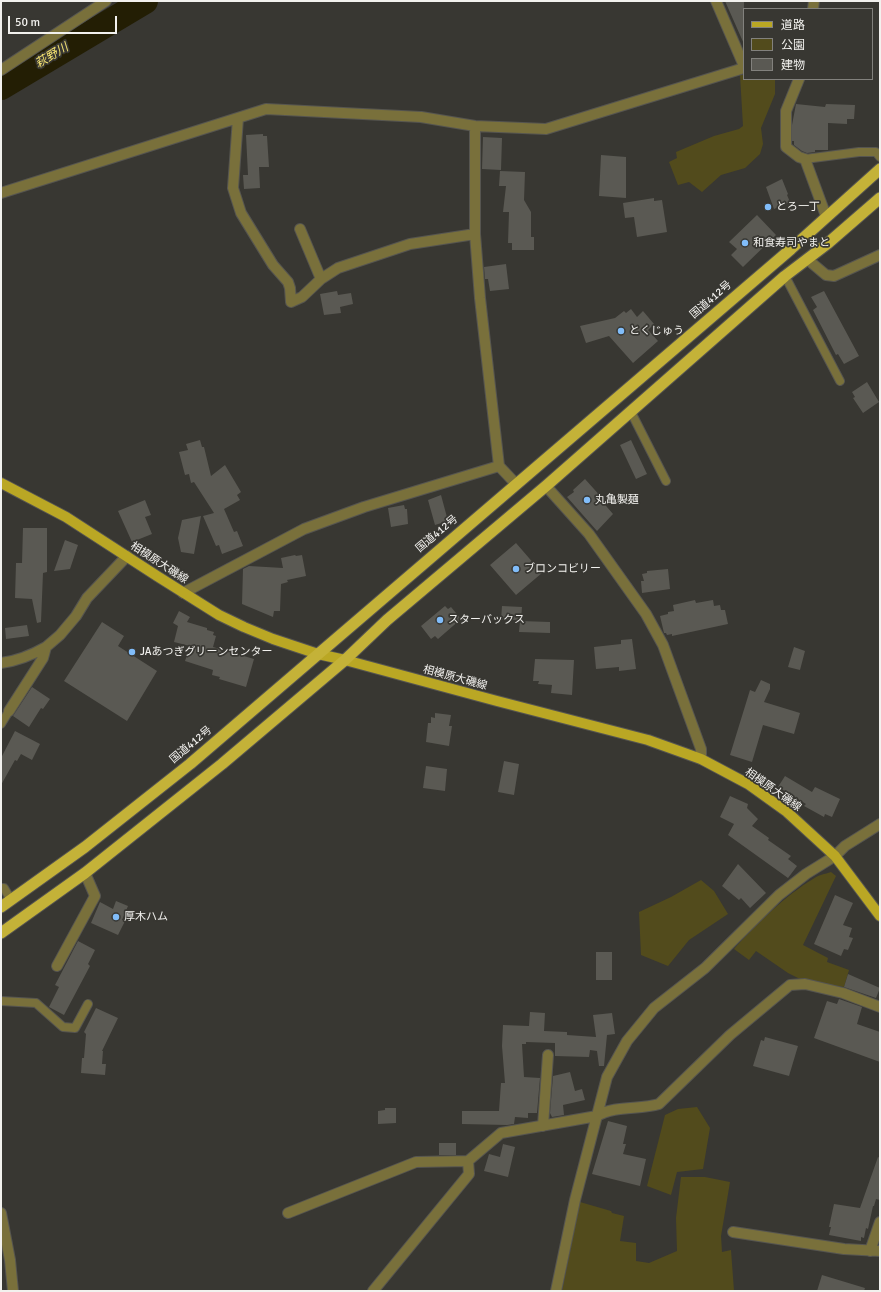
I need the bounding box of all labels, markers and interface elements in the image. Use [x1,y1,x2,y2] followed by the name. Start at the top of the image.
[10,8,119,34] scale bar
[743,8,873,80] legend
[15,15,40,30] text: 50 m
[781,18,805,33] text: 道路
[781,38,805,53] text: 公園
[33,41,71,71] water label: 萩野川
[781,58,805,73] text: 建物
[776,200,820,214] place label: とろ一丁
[763,202,773,212] marker: とろ一丁
[753,236,830,250] place label: 和食寿司やまと
[740,238,750,248] marker: 和食寿司やまと
[687,278,735,322] street label: 国道412号
[629,324,684,338] place label: とくじゅう
[616,326,626,336] marker: とくじゅう
[595,493,639,507] place label: 丸亀製麺
[582,495,592,505] marker: 丸亀製麺
[413,513,461,555] street label: 国道412号
[128,539,190,587] street label: 相模原大磯線
[524,562,601,576] place label: ブロンコビリー
[511,564,521,574] marker: ブロンコビリー
[448,613,525,627] place label: スターバックス
[435,615,445,625] marker: スターバックス
[140,645,272,659] place label: JAあつぎグリーンセンター
[127,647,137,657] marker: JAあつぎグリーンセンター
[421,663,489,693] street label: 相模原大磯線
[167,724,215,766] street label: 国道412号
[742,766,804,814] street label: 相模原大磯線
[124,910,168,924] place label: 厚木ハム
[111,912,121,922] marker: 厚木ハム

